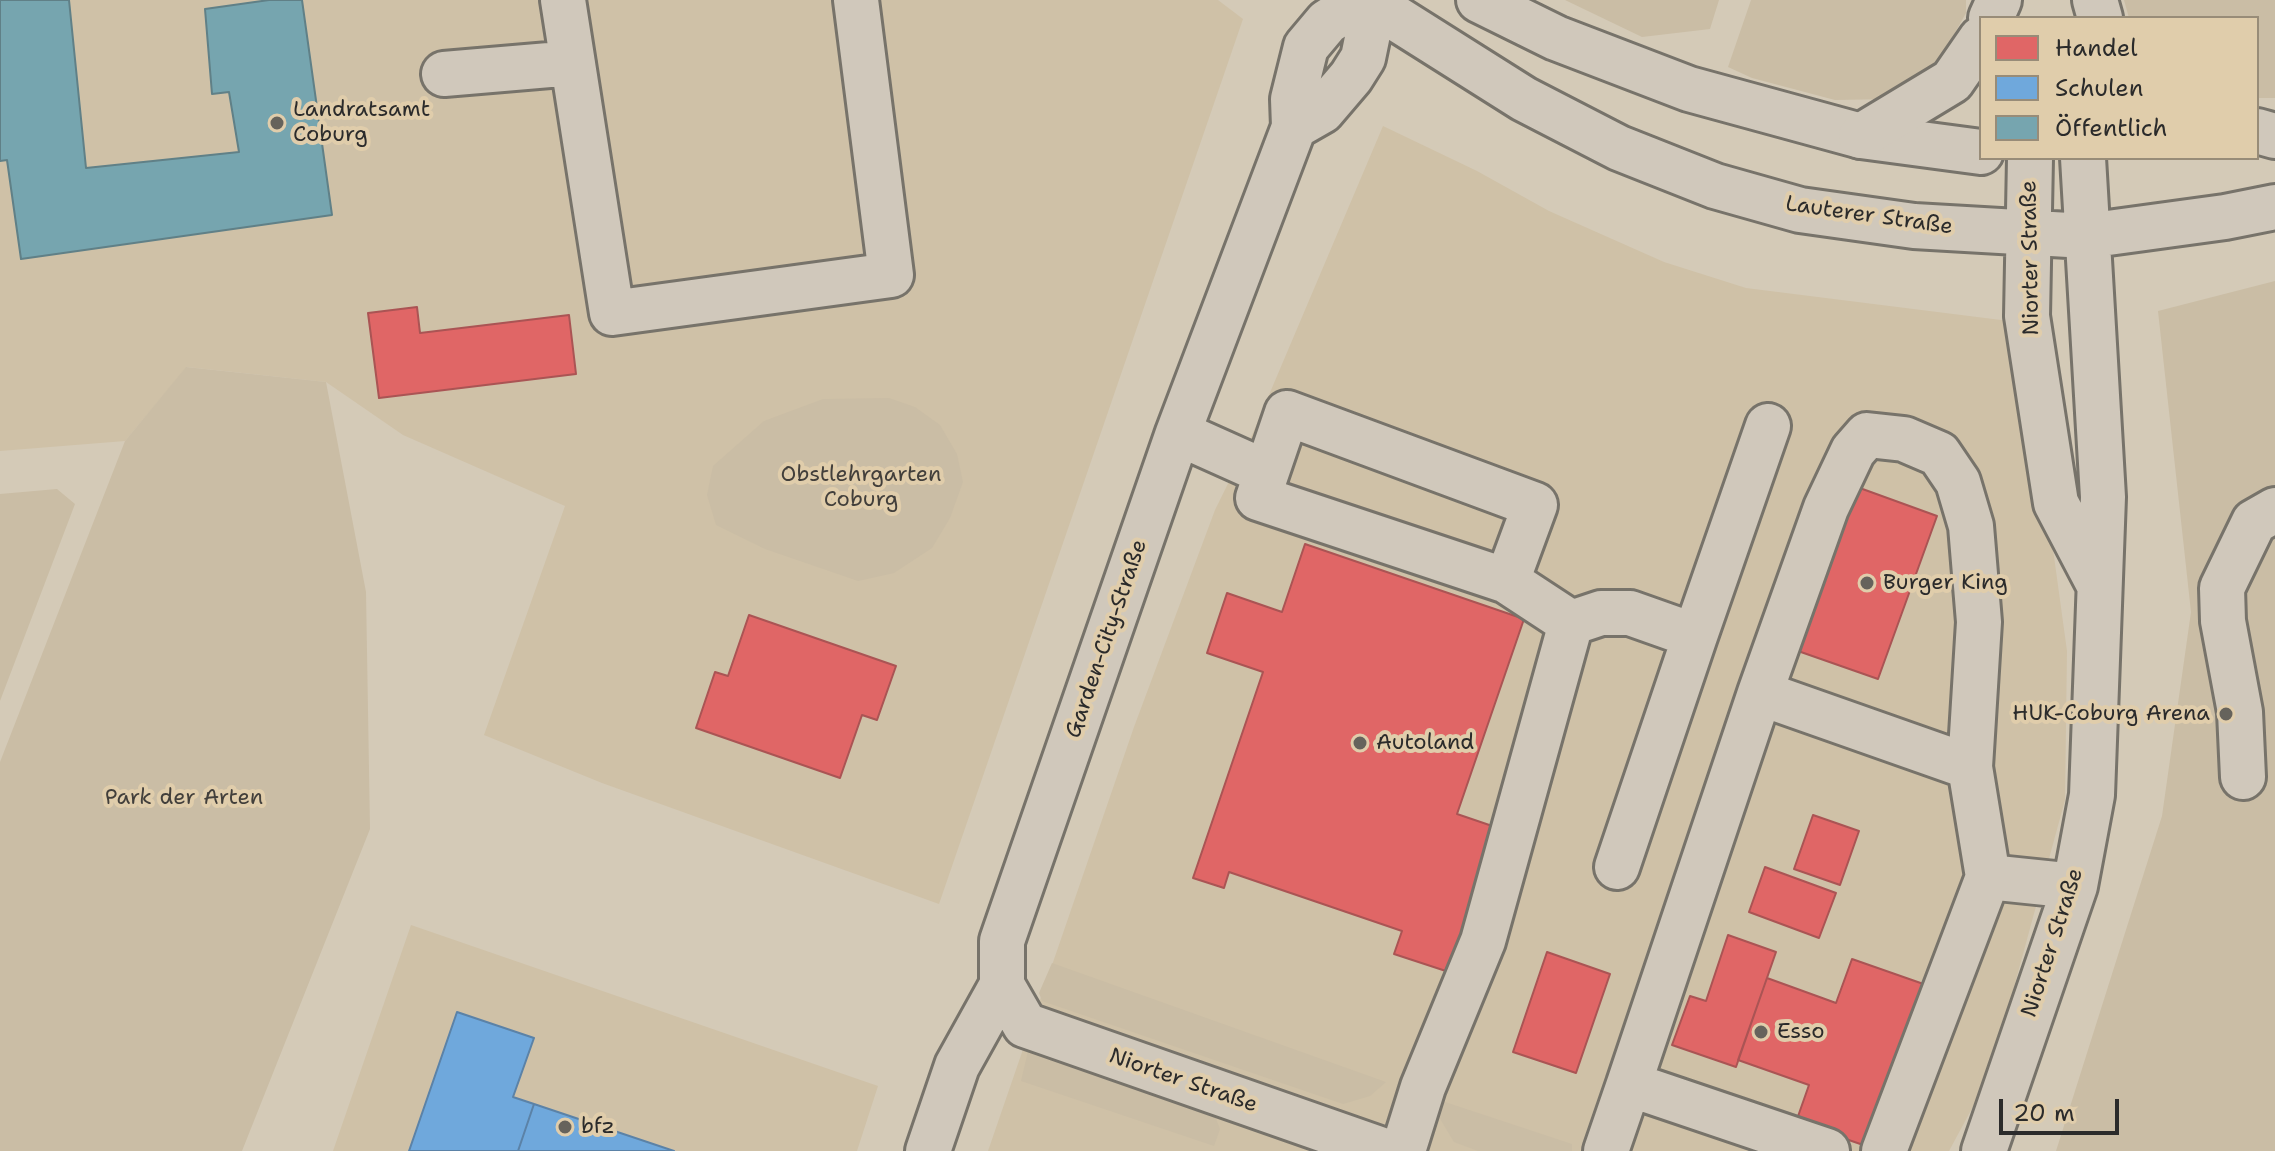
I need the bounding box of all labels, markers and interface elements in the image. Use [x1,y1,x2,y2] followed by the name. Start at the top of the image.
[1979,16,2259,160] legend
[2055,32,2138,64] text: Handel
[2055,72,2143,104] text: Schulen
[293,97,430,148] place label: Landratsamt Coburg
[2055,112,2168,144] text: Öffentlich
[268,114,286,132] marker: Landratsamt Coburg
[2016,180,2046,336] street label: Niorter Straße
[1784,191,1954,241] street label: Lauterer Straße
[780,462,942,514] park label: Obstlehrgarten Coburg
[1061,536,1153,742] street label: Garden-City-Straße
[1883,570,2008,596] place label: Burger King
[1858,574,1876,592] marker: Burger King
[2012,701,2210,727] place label: HUK-Coburg Arena
[2217,705,2235,723] marker: HUK-Coburg Arena
[1376,730,1474,756] place label: Autoland
[1351,734,1369,752] marker: Autoland
[105,785,263,811] park label: Park der Arten
[2016,865,2090,1021] street label: Niorter Straße
[1777,1019,1825,1045] place label: Esso
[1752,1023,1770,1041] marker: Esso
[1105,1043,1261,1119] street label: Niorter Straße
[2003,1083,2123,1133] scale bar
[2013,1097,2075,1129] text: 20 m
[581,1114,615,1140] place label: bfz
[556,1118,574,1136] marker: bfz

